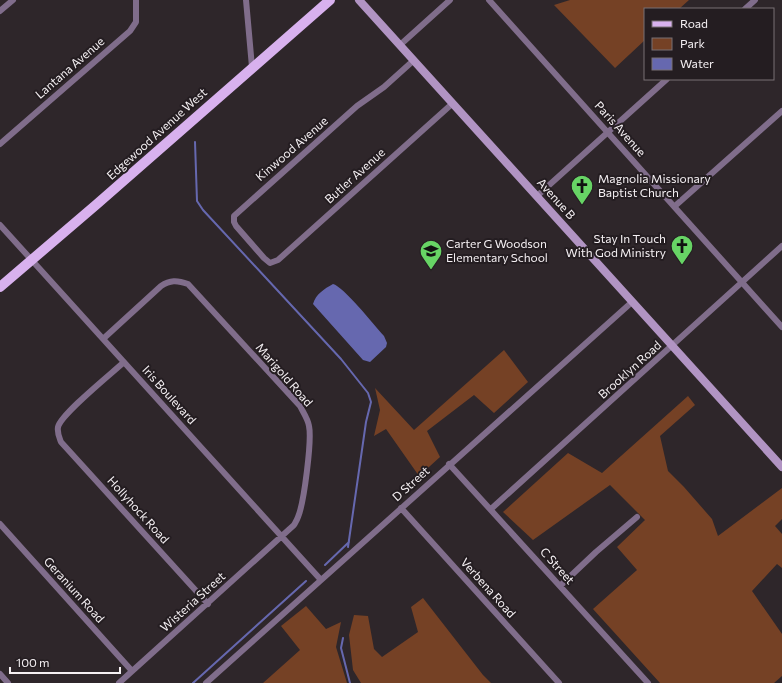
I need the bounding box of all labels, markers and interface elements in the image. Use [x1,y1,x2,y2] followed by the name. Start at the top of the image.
[644,8,774,80] legend
[680,16,708,30] text: Road
[32,34,107,101] street label: Lantana Avenue
[680,36,706,50] text: Park
[680,56,714,70] text: Water
[103,85,209,182] street label: Edgewood Avenue West
[592,98,649,159] street label: Paris Avenue
[252,113,330,183] street label: Kinwood Avenue
[321,145,387,206] street label: Butler Avenue
[598,171,711,199] place label: Magnolia Missionary Baptist Church
[569,173,595,206] church icon: Magnolia Missionary Baptist Church
[535,175,579,222] street label: Avenue B
[566,231,666,259] place label: Stay In Touch With God Ministry
[669,233,695,266] church icon: Stay In Touch With God Ministry
[446,236,548,264] place label: Carter G Woodson Elementary School
[418,238,444,271] school or university icon: Carter G Woodson Elementary School
[595,337,664,401] street label: Brooklyn Road
[253,340,316,409] street label: Marigold Road
[140,362,200,426] street label: Iris Boulevard
[389,463,432,504] street label: D Street
[105,473,173,546] street label: Hollyhock Road
[538,544,578,587] street label: C Street
[42,554,108,625] street label: Geranium Road
[458,555,519,620] street label: Verbena Road
[157,568,228,634] street label: Wisteria Street
[10,649,120,675] scale bar
[16,655,50,669] text: 100 m

